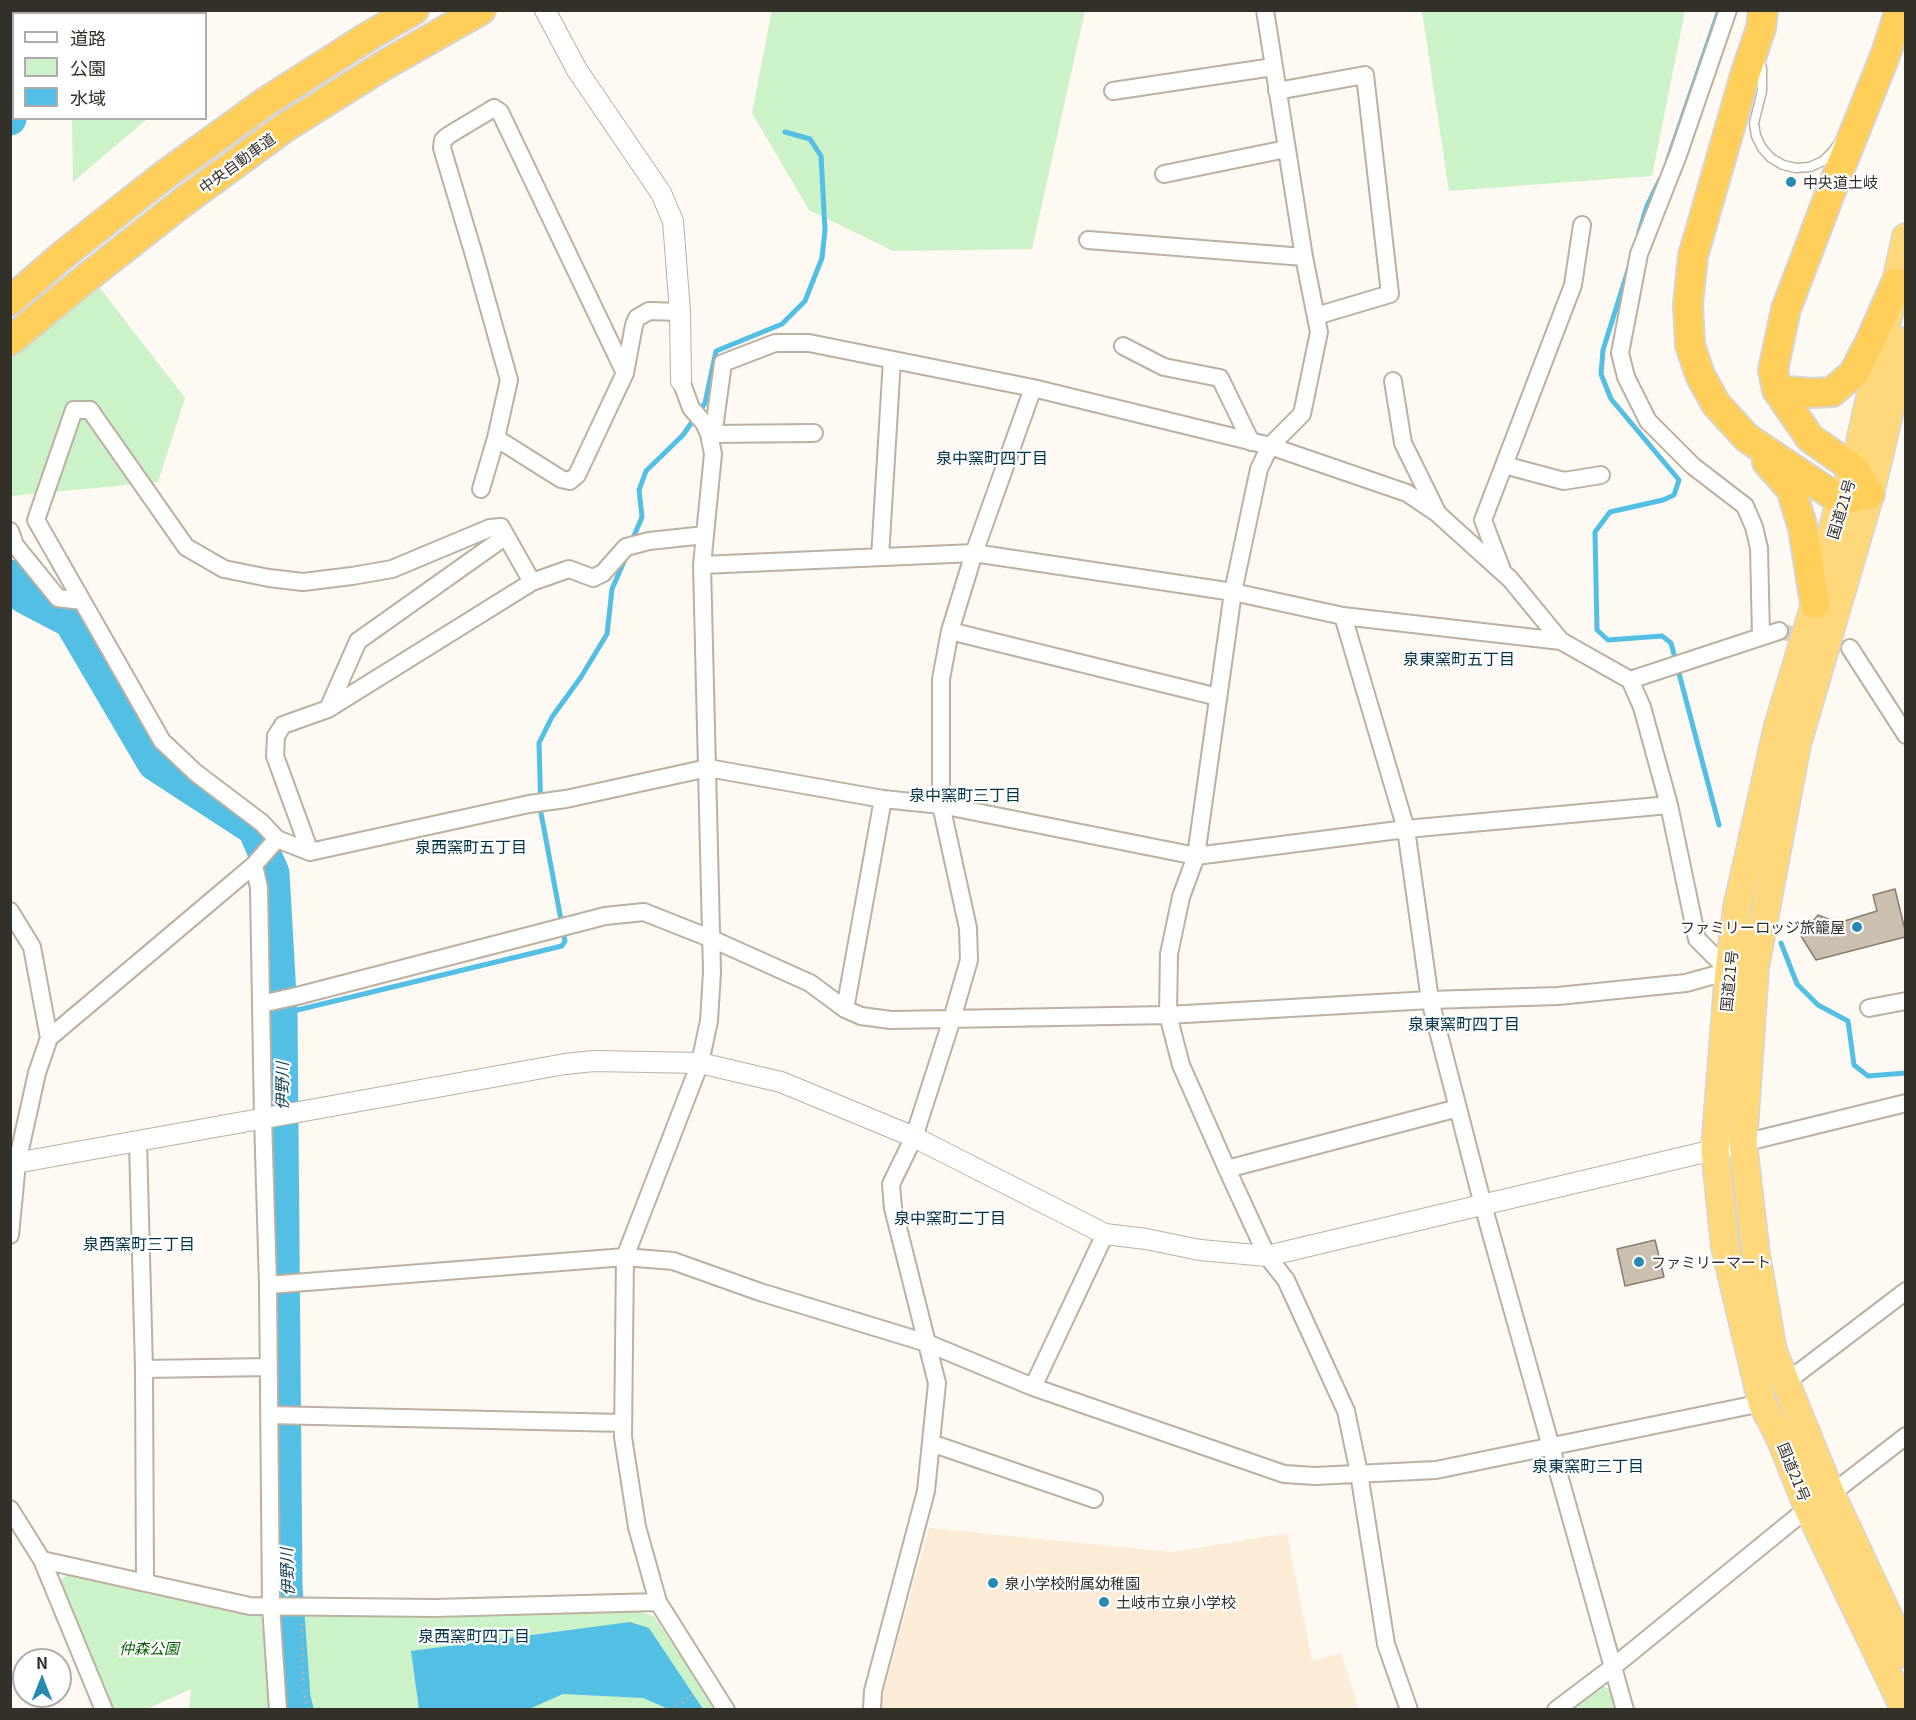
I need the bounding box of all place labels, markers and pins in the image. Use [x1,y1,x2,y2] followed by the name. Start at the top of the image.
[1803,173,1878,191] place label: 中央道土岐
[1784,175,1798,189] marker: 中央道土岐
[1680,918,1845,936] place label: ファミリーロッジ旅籠屋
[1850,920,1864,934] marker: ファミリーロッジ旅籠屋
[1651,1253,1771,1271] place label: ファミリーマート
[1632,1255,1646,1269] marker: ファミリーマート
[1005,1574,1140,1592] place label: 泉小学校附属幼稚園
[986,1576,1000,1590] marker: 泉小学校附属幼稚園
[1116,1593,1236,1611] place label: 土岐市立泉小学校
[1097,1595,1111,1609] marker: 土岐市立泉小学校

